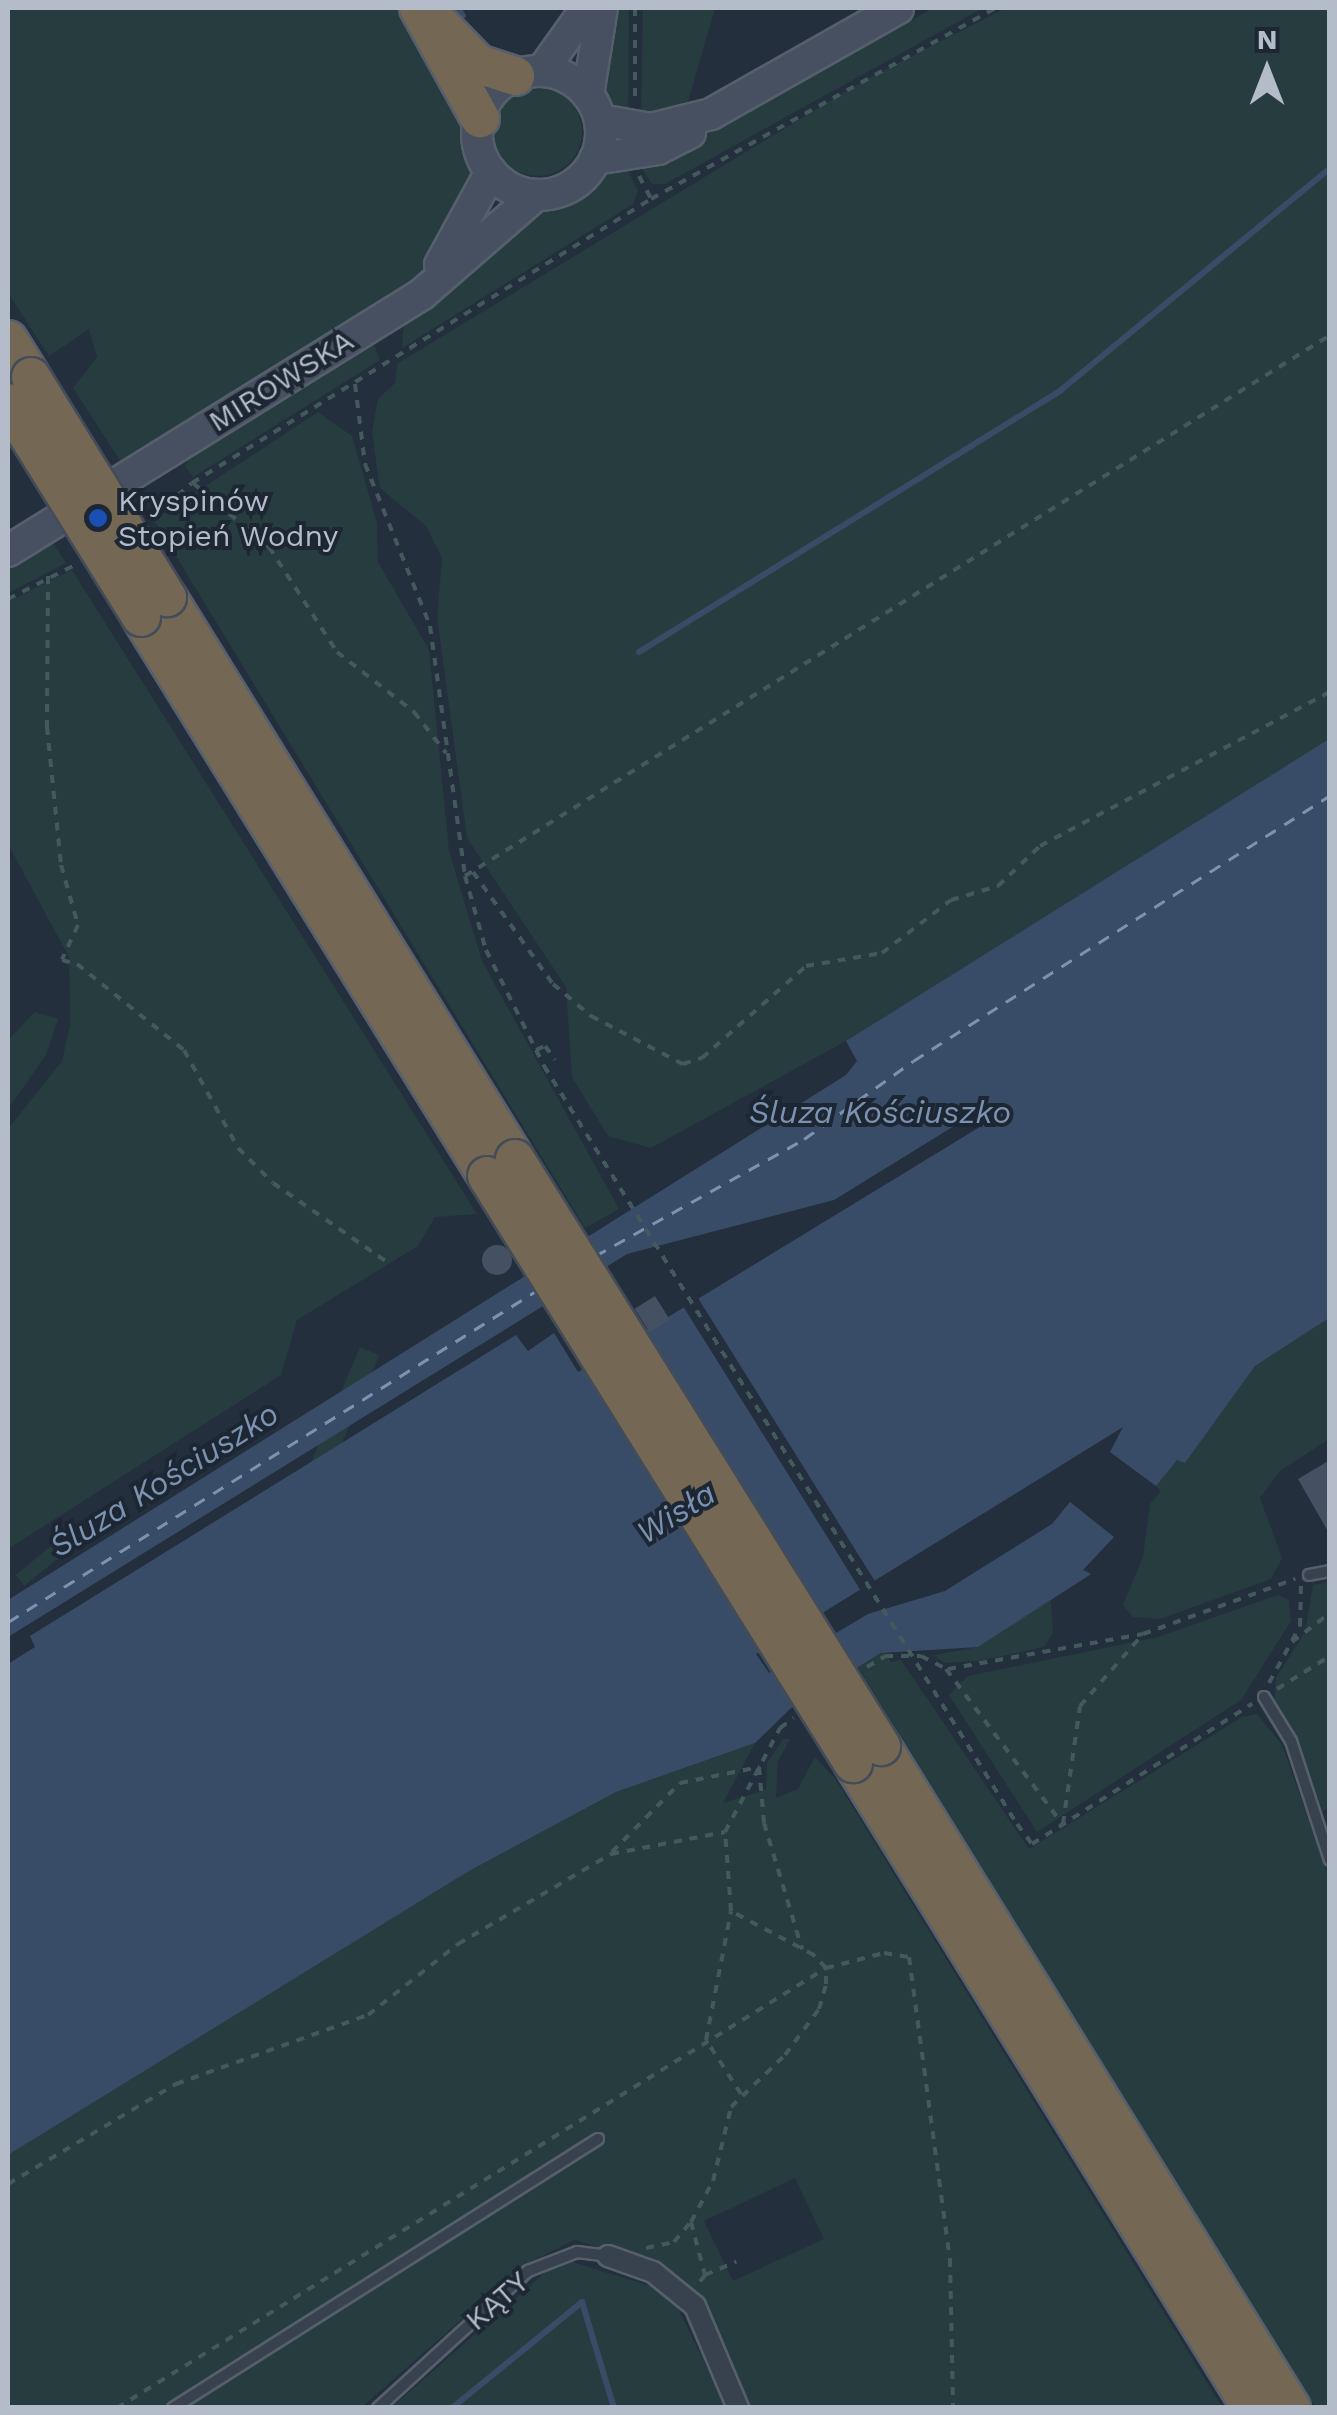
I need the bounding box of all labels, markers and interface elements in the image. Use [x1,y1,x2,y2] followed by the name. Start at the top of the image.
[1217,20,1317,120] north arrow
[1257,23,1277,56] text: N
[202,322,360,440] street label: MIROWSKA
[118,483,339,554] place label: Kryspinów Stopień Wodny
[87,507,109,529] marker: Kryspinów Stopień Wodny
[749,1093,1011,1131] water label: Śluza Kościuszko
[42,1394,286,1566] water label: Śluza Kościuszko
[629,1474,723,1552] water label: Wisła
[458,2264,536,2338] street label: KĄTY

